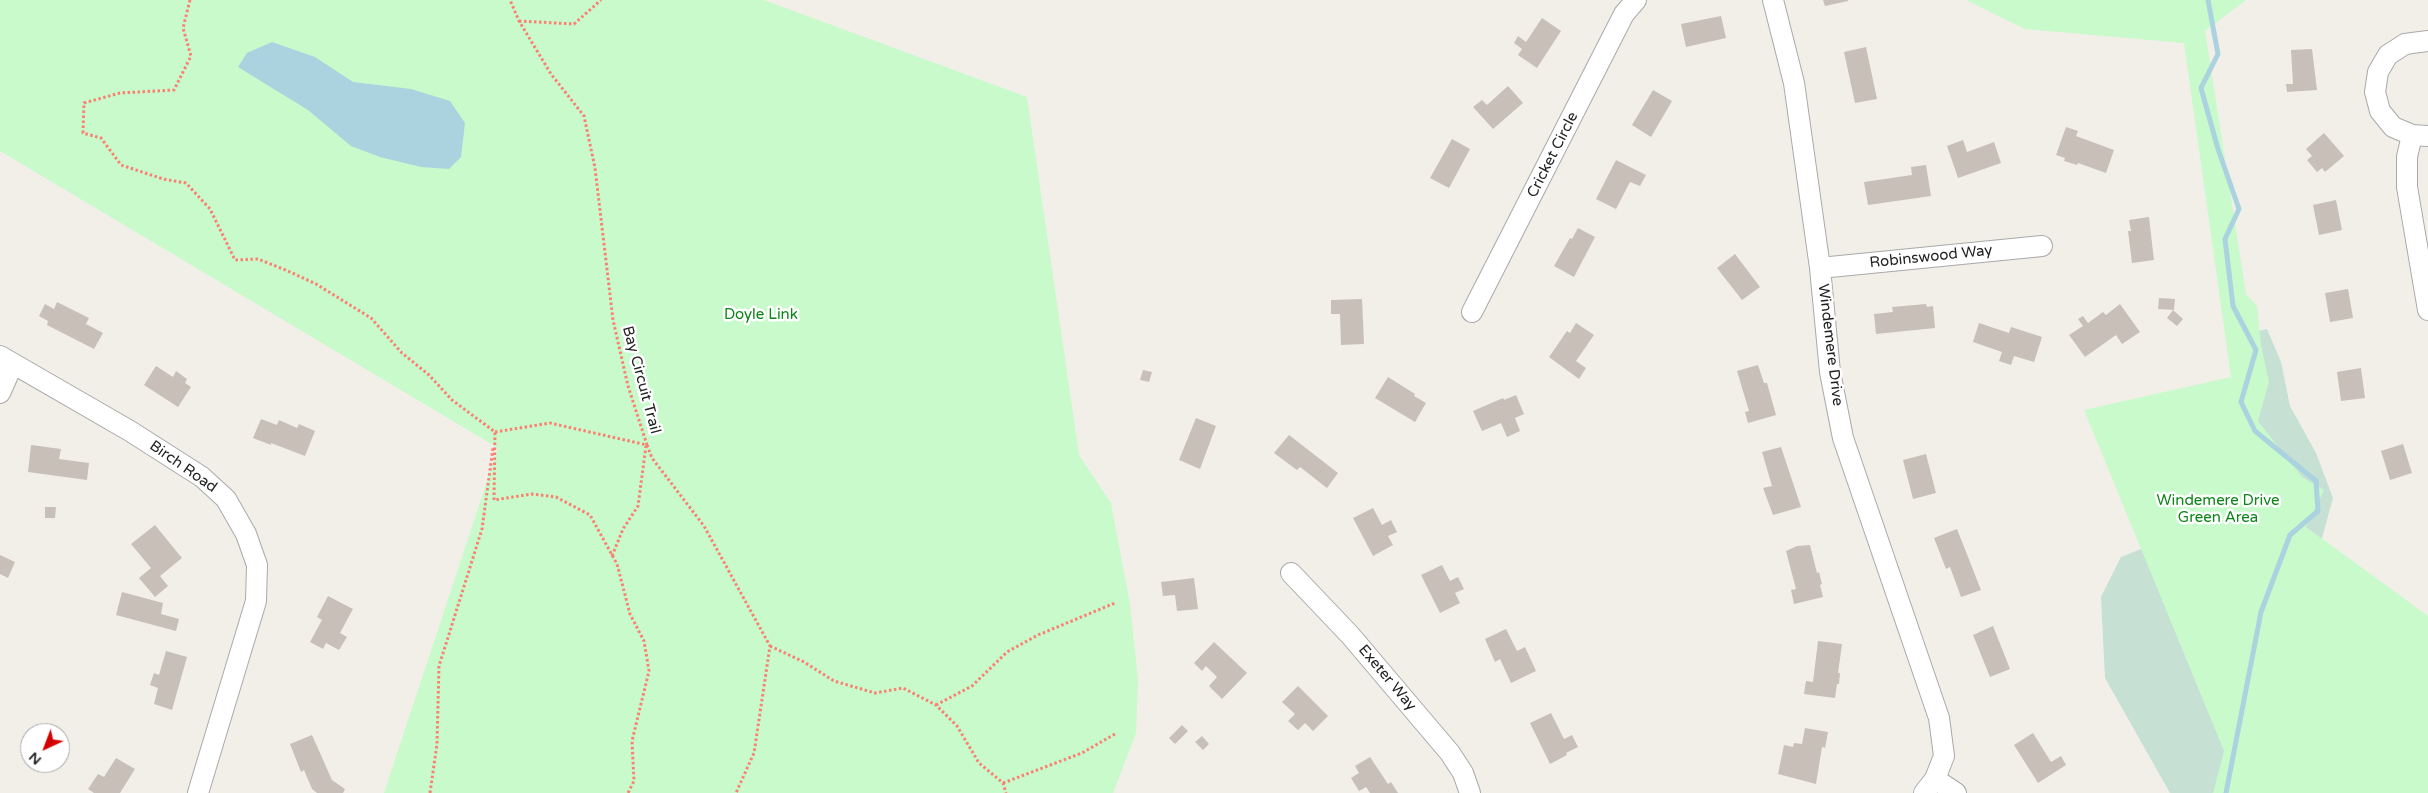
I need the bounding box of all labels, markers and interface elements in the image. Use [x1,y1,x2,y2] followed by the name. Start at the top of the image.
[1524,109,1582,201] street label: Cricket Circle
[1869,242,1993,272] street label: Robinswood Way
[1814,283,1846,407] street label: Windemere Drive
[724,306,798,324] park label: Doyle Link
[618,324,664,436] street label: Bay Circuit Trail
[146,437,220,497] street label: Birch Road
[2157,492,2279,527] park label: Windemere Drive Green Area
[1354,641,1420,715] street label: Exeter Way
[20,723,70,773] north arrow
[25,749,45,769] text: N

